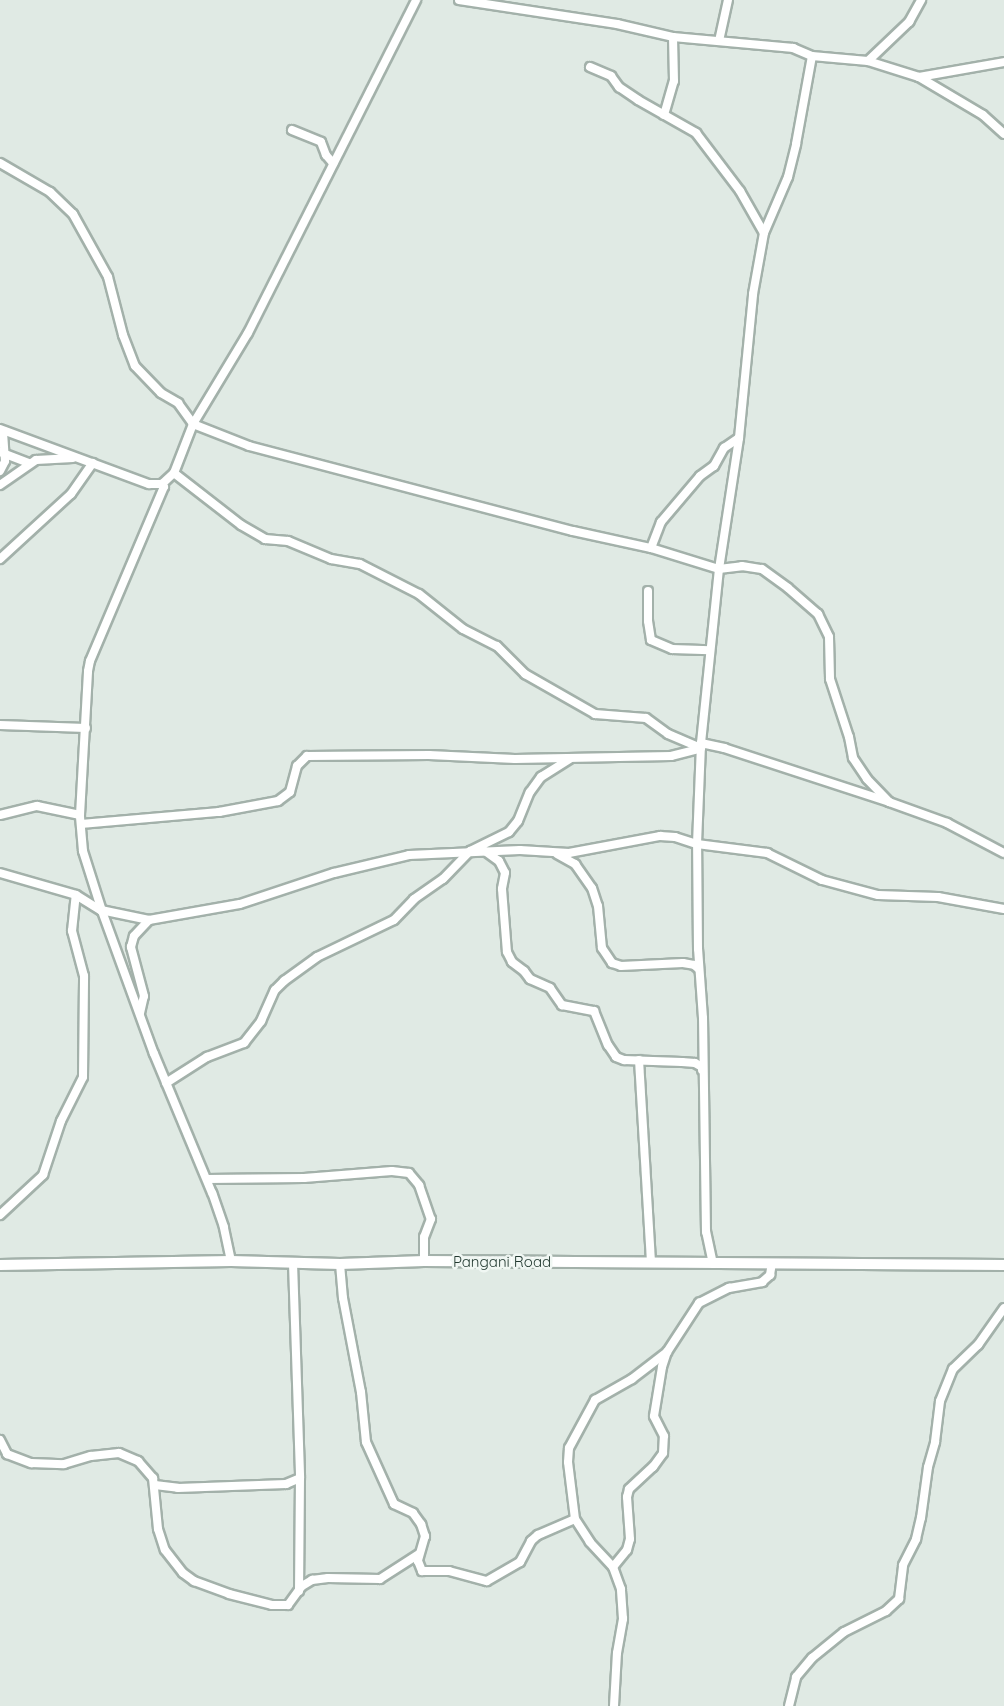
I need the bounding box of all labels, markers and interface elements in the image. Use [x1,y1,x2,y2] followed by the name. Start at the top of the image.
[453,1253,551,1271] street label: Pangani Road

